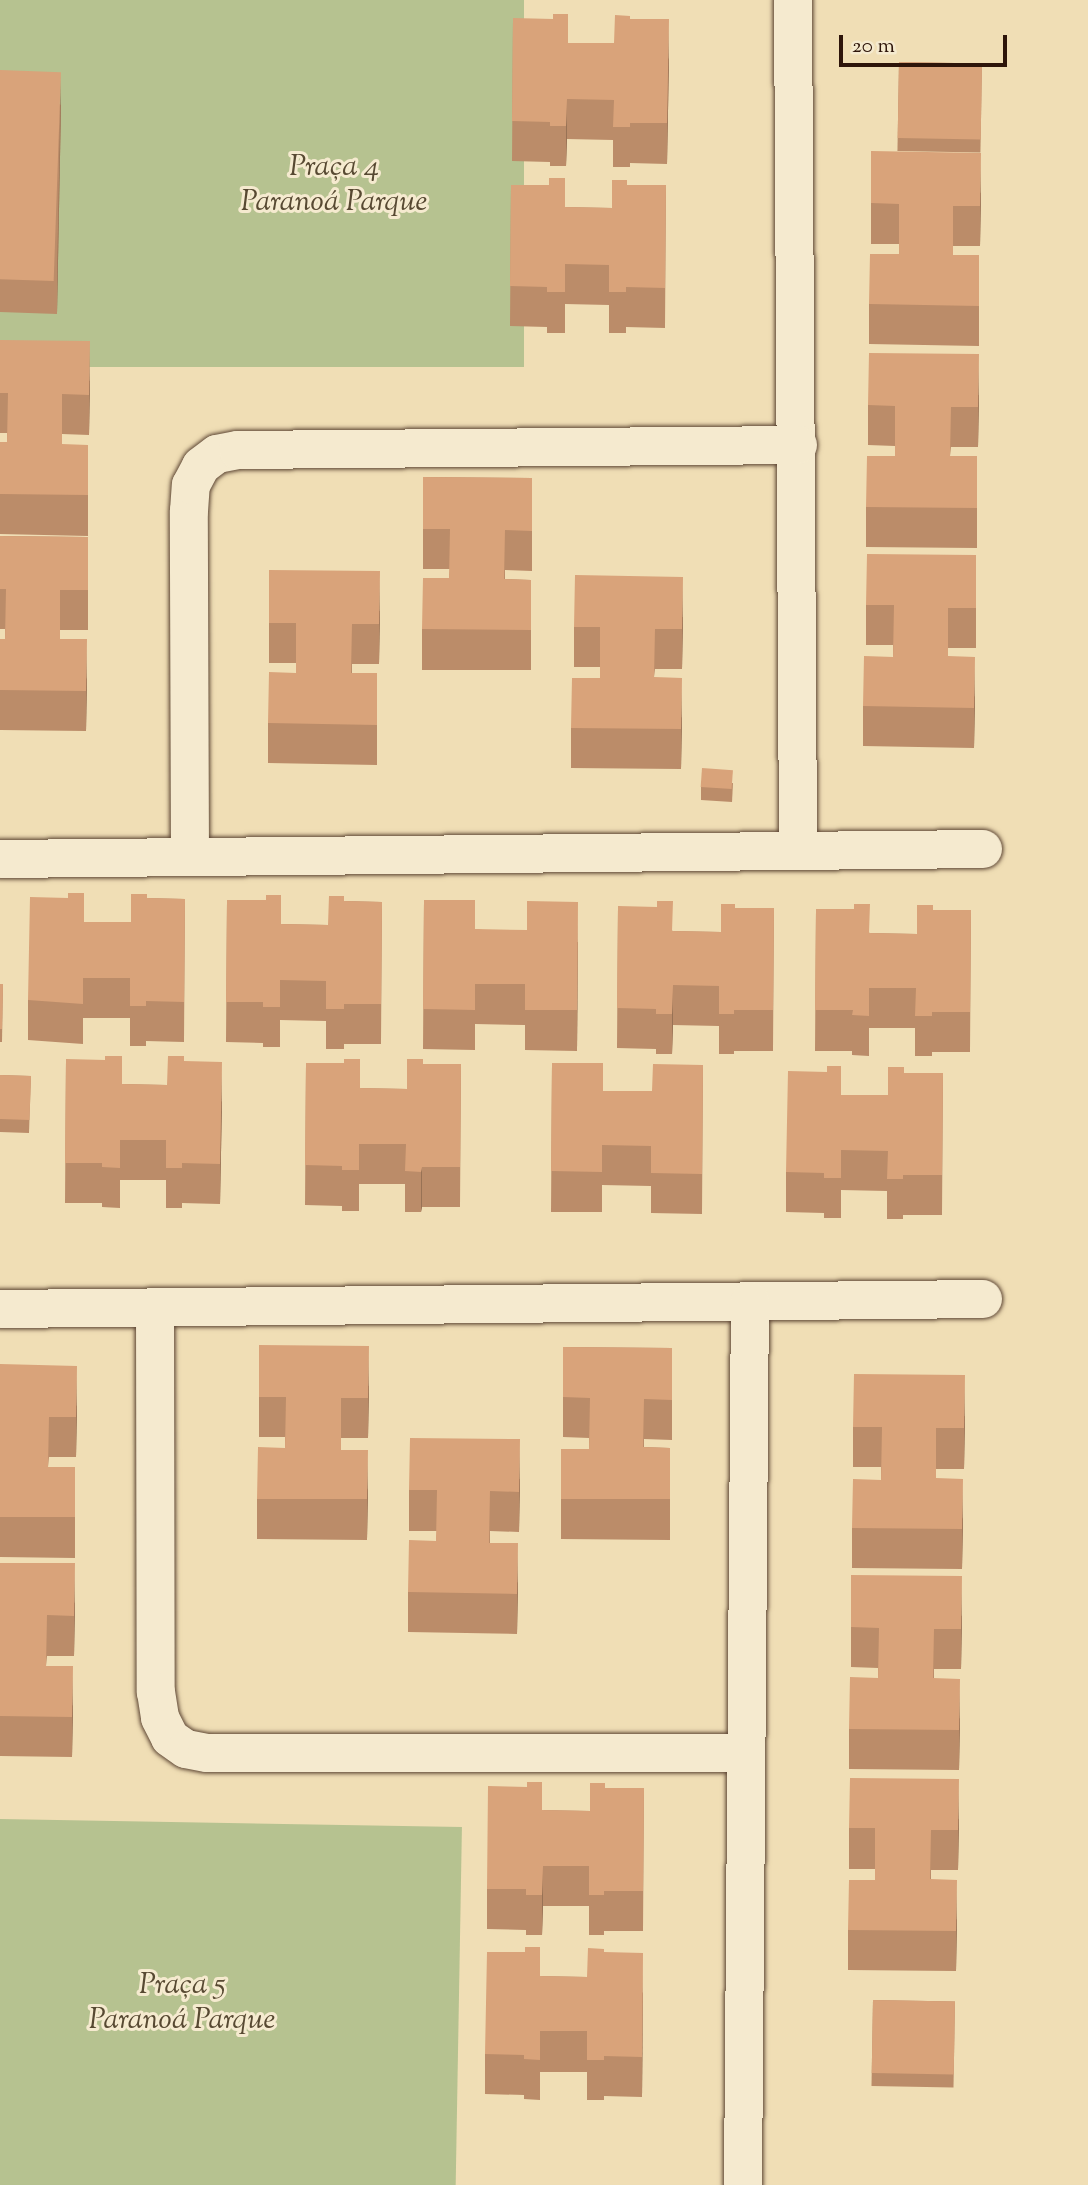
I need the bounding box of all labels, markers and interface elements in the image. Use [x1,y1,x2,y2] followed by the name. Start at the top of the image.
[843,21,1011,65] scale bar
[852,32,895,62] text: 20 m
[241,150,427,220] park label: Praça 4 Paranoá Parque
[89,1968,275,2038] park label: Praça 5 Paranoá Parque

